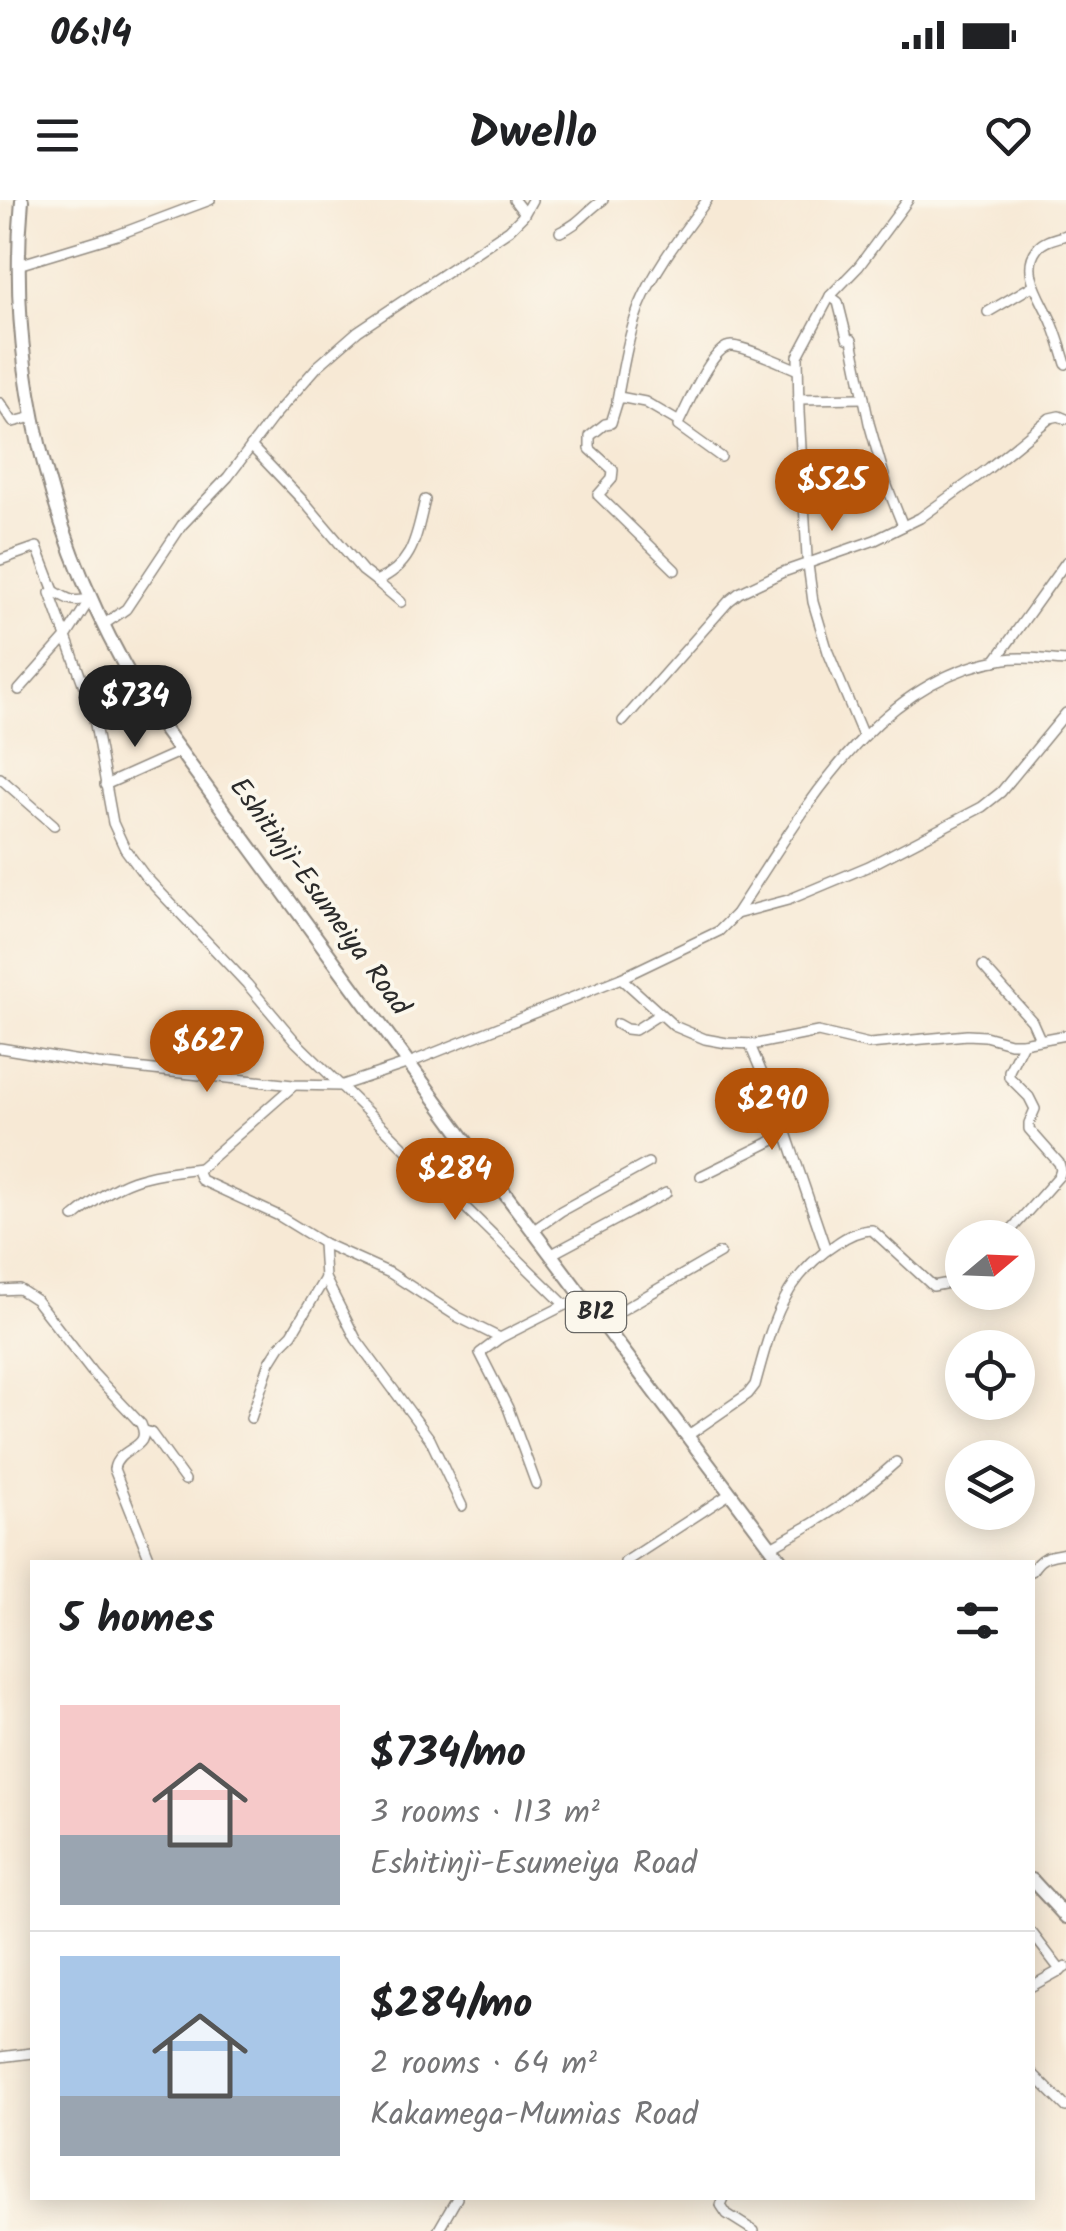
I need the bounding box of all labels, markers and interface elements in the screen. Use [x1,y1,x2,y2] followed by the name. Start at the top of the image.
[50,5,132,65] text: 06:14
[469,99,597,171] text: Dwello
[30,108,85,163] icon: menu
[981,108,1036,163] icon: heart
[773,449,891,534] pin: $525
[797,456,867,507] text: $525
[76,665,194,750] pin: $734
[101,672,170,723] text: $734
[217,768,422,1027] street label: Eshitinji-Esumeiya Road
[148,1010,266,1095] pin: $627
[172,1017,242,1068] text: $627
[713,1068,831,1153] pin: $290
[737,1075,807,1126] text: $290
[396,1138,514,1223] pin: $284
[418,1145,492,1196] text: $284
[945,1220,1035,1310] north arrow
[945,1220,1035,1530] map controls
[566,1292,626,1332] road number: B12
[945,1330,1035,1420] button: locate
[945,1440,1035,1530] button: layers
[60,1587,215,1654] text: 5 homes
[950,1593,1005,1648] icon: filters
[370,1721,526,1788] text: $734/mo
[140,1745,260,1865] icon: home
[370,1788,600,1839] text: 3 rooms · 113 m²
[370,1839,697,1890] text: Eshitinji-Esumeiya Road
[370,1972,532,2039] text: $284/mo
[140,1996,260,2116] icon: home
[370,2039,597,2090] text: 2 rooms · 64 m²
[370,2090,698,2141] text: Kakamega-Mumias Road

